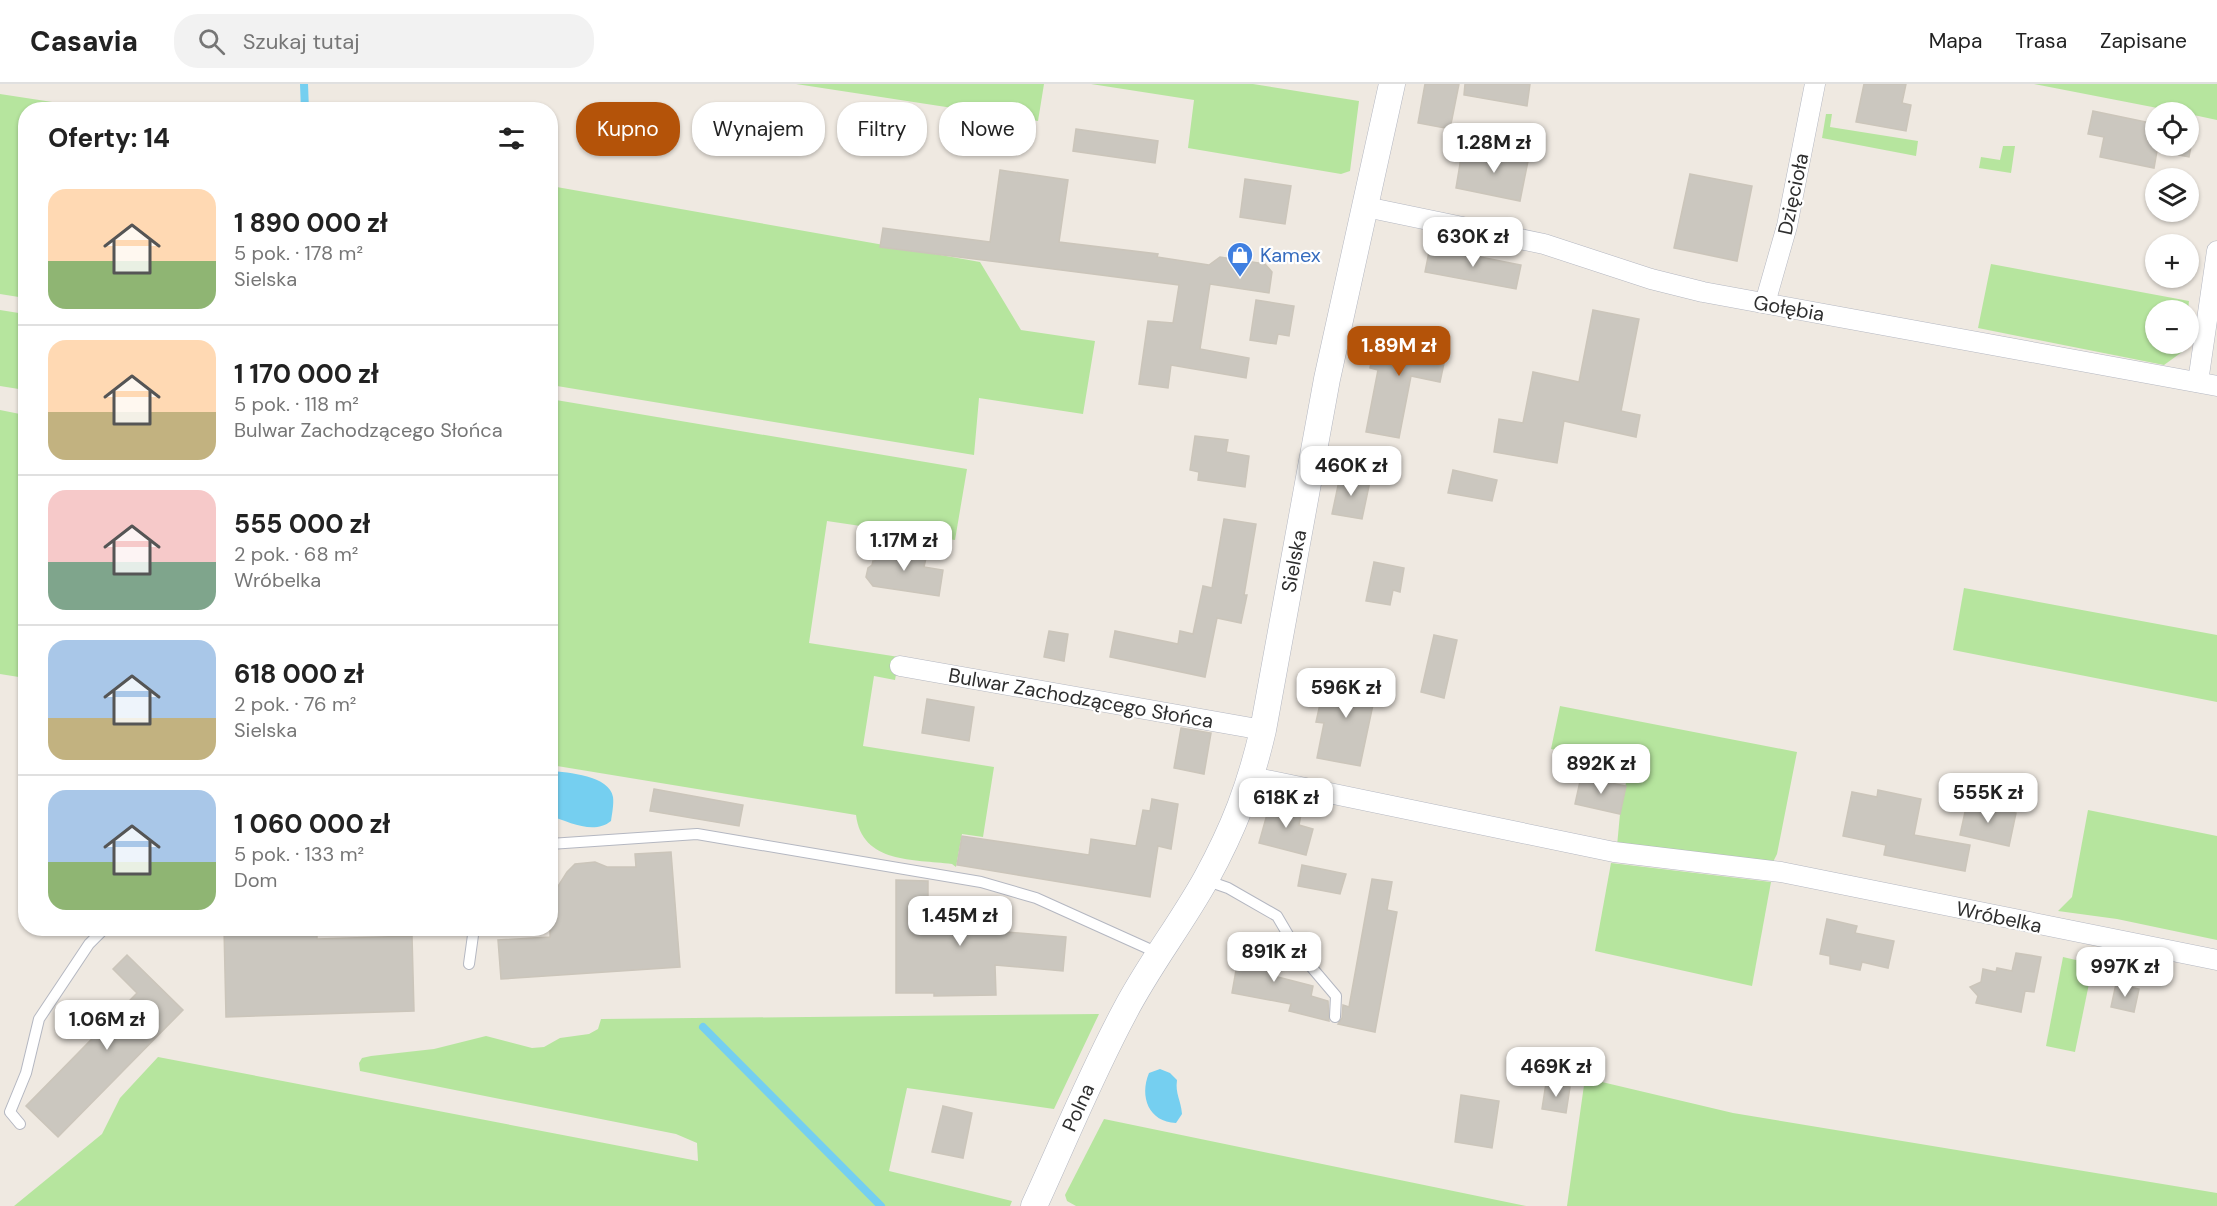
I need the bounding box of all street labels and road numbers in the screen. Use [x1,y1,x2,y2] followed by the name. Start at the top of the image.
[1772,151,1814,237] street label: Dzięcioła
[1751,289,1827,327] street label: Gołębia
[1275,528,1312,594] street label: Sielska
[947,662,1215,734] street label: Bulwar Zachodzącego Słońca
[1954,895,2044,939] street label: Wróbelka
[1056,1079,1100,1135] street label: Polna

